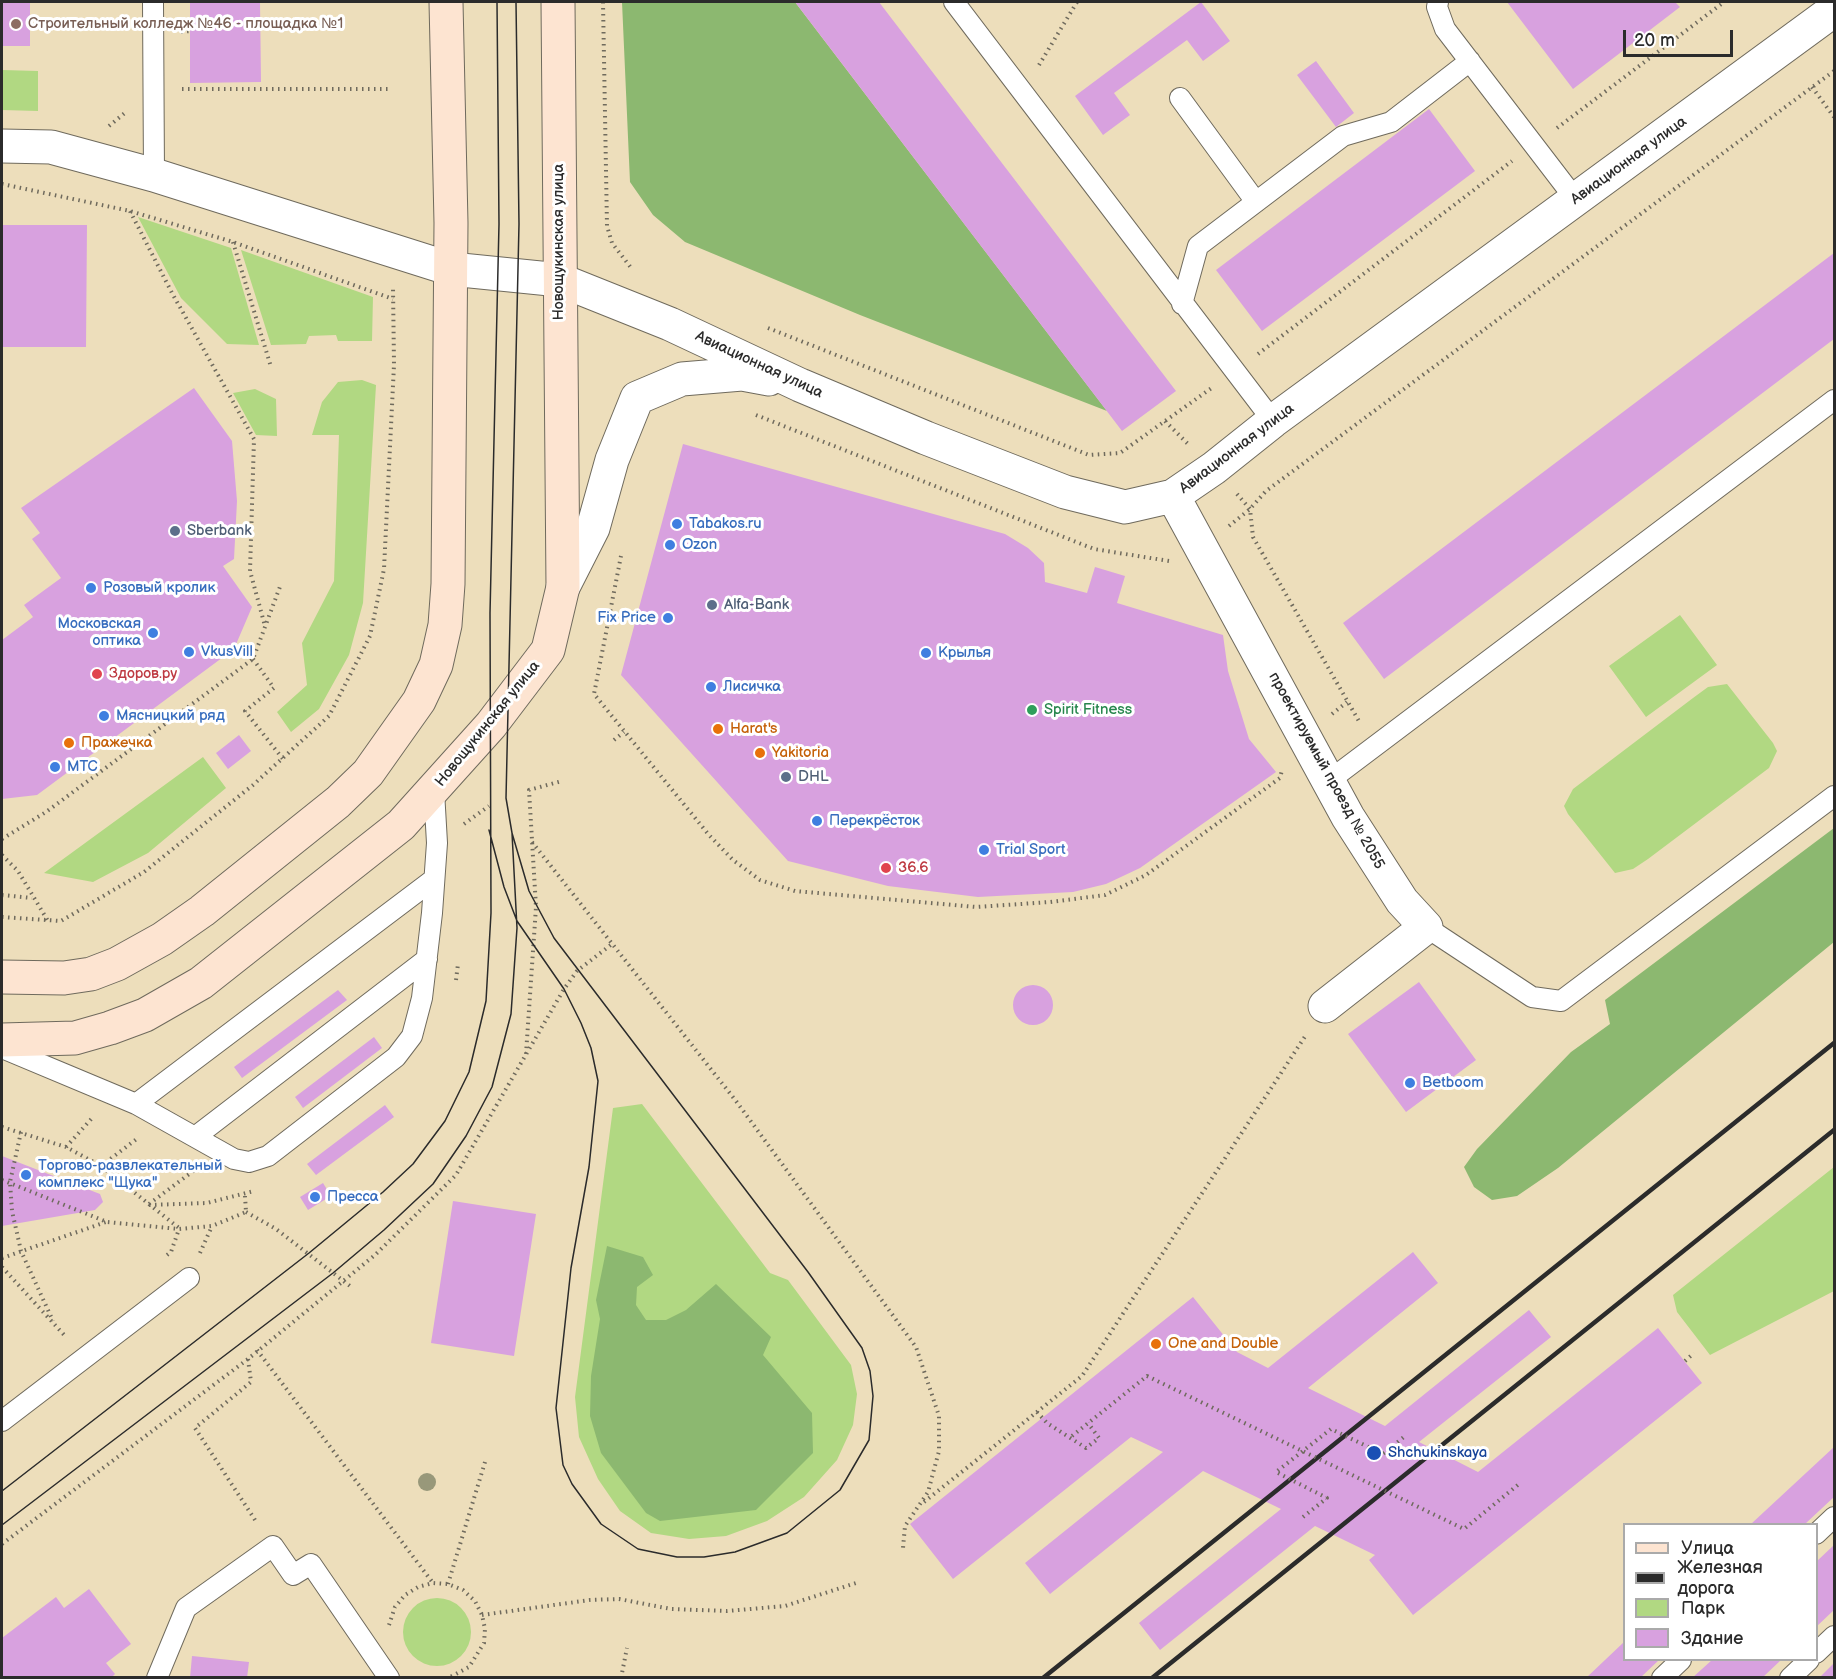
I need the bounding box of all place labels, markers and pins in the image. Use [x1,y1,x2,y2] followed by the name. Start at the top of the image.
[28,15,343,33] place label: Строительный колледж №46 - площадка №1
[9,17,23,31] marker: Строительный колледж №46 - площадка №1
[689,515,762,533] place label: Tabakos.ru
[670,517,684,531] marker: Tabakos.ru
[187,522,252,540] place label: Sberbank
[168,524,182,538] marker: Sberbank
[682,536,717,554] place label: Ozon
[663,538,677,552] marker: Ozon
[103,579,215,597] place label: Розовый кролик
[84,581,98,595] marker: Розовый кролик
[724,596,789,614] place label: Alfa-Bank
[705,598,719,612] marker: Alfa-Bank
[597,609,656,627] place label: Fix Price
[661,611,675,625] marker: Fix Price
[58,615,141,650] place label: Московская оптика
[146,626,160,640] marker: Московская оптика
[201,643,253,661] place label: VkusVill
[938,644,991,662] place label: Крылья
[182,645,196,659] marker: VkusVill
[919,646,933,660] marker: Крылья
[109,665,177,683] place label: Здоров.ру
[90,667,104,681] marker: Здоров.ру
[723,678,781,696] place label: Лисичка
[704,680,718,694] marker: Лисичка
[1044,701,1132,719] place label: Spirit Fitness
[1025,703,1039,717] marker: Spirit Fitness
[116,707,225,725] place label: Мясницкий ряд
[97,709,111,723] marker: Мясницкий ряд
[730,720,777,738] place label: Harat's
[711,722,725,736] marker: Harat's
[81,734,153,752] place label: Пражечка
[62,736,76,750] marker: Пражечка
[772,744,829,762] place label: Yakitoria
[753,746,767,760] marker: Yakitoria
[67,758,98,776] place label: МТС
[48,760,62,774] marker: МТС
[798,768,829,786] place label: DHL
[779,770,793,784] marker: DHL
[829,812,920,830] place label: Перекрёсток
[810,814,824,828] marker: Перекрёсток
[996,841,1066,859] place label: Trial Sport
[977,843,991,857] marker: Trial Sport
[898,859,928,877] place label: 36.6
[879,861,893,875] marker: 36.6
[1422,1074,1484,1092] place label: Betboom
[1403,1076,1417,1090] marker: Betboom
[38,1157,222,1192] place label: Торгово-развлекательный комплекс "Щука"
[19,1168,33,1182] marker: Торгово-развлекательный комплекс "Щука"
[327,1188,379,1206] place label: Пресса
[308,1190,322,1204] marker: Пресса
[1168,1335,1278,1353] place label: One and Double
[1149,1337,1163,1351] marker: One and Double
[1365,1444,1383,1462] marker: Shchukinskaya
[1388,1444,1487,1462] place label: Shchukinskaya

